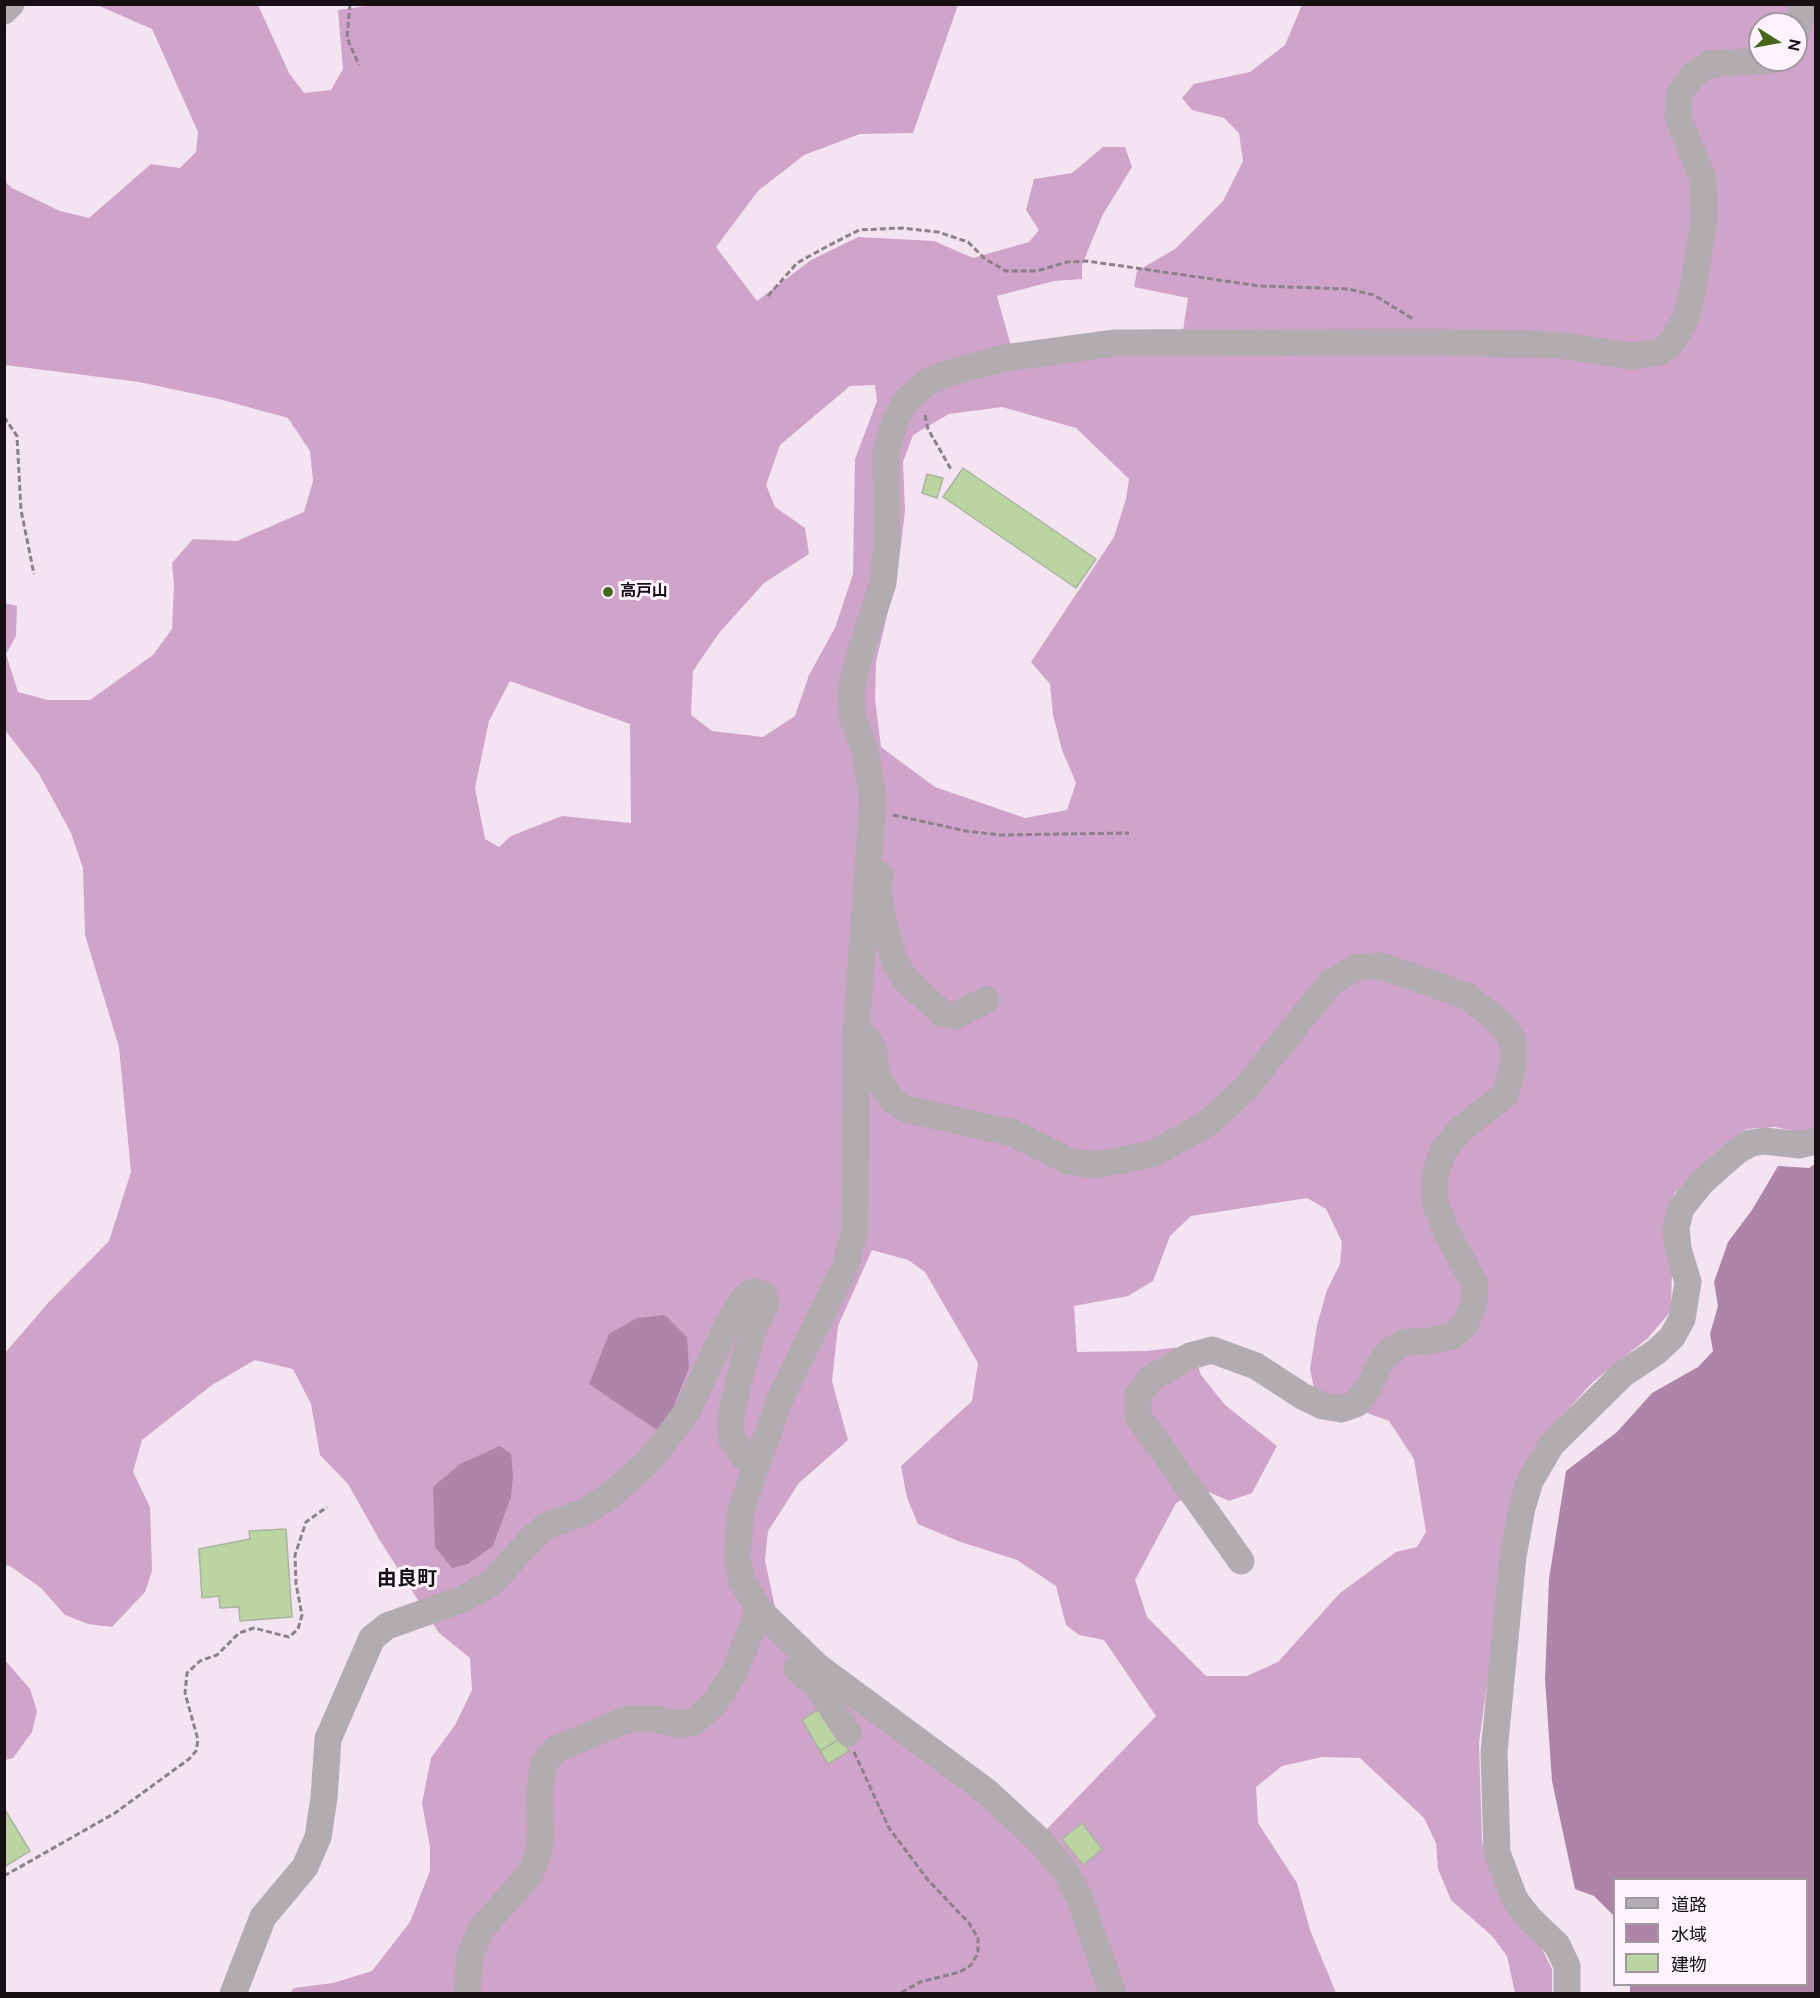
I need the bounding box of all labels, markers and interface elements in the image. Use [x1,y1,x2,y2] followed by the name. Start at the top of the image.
[1748,12,1808,72] north arrow
[1783,37,1806,53] text: N
[620,582,668,602] place label: 高戸山
[601,585,615,599] marker: 高戸山
[377,1568,437,1592] district label: 由良町
[1613,1878,1808,1986] legend
[1671,1893,1707,1917] text: 道路
[1671,1923,1707,1947] text: 水域
[1671,1953,1707,1977] text: 建物

